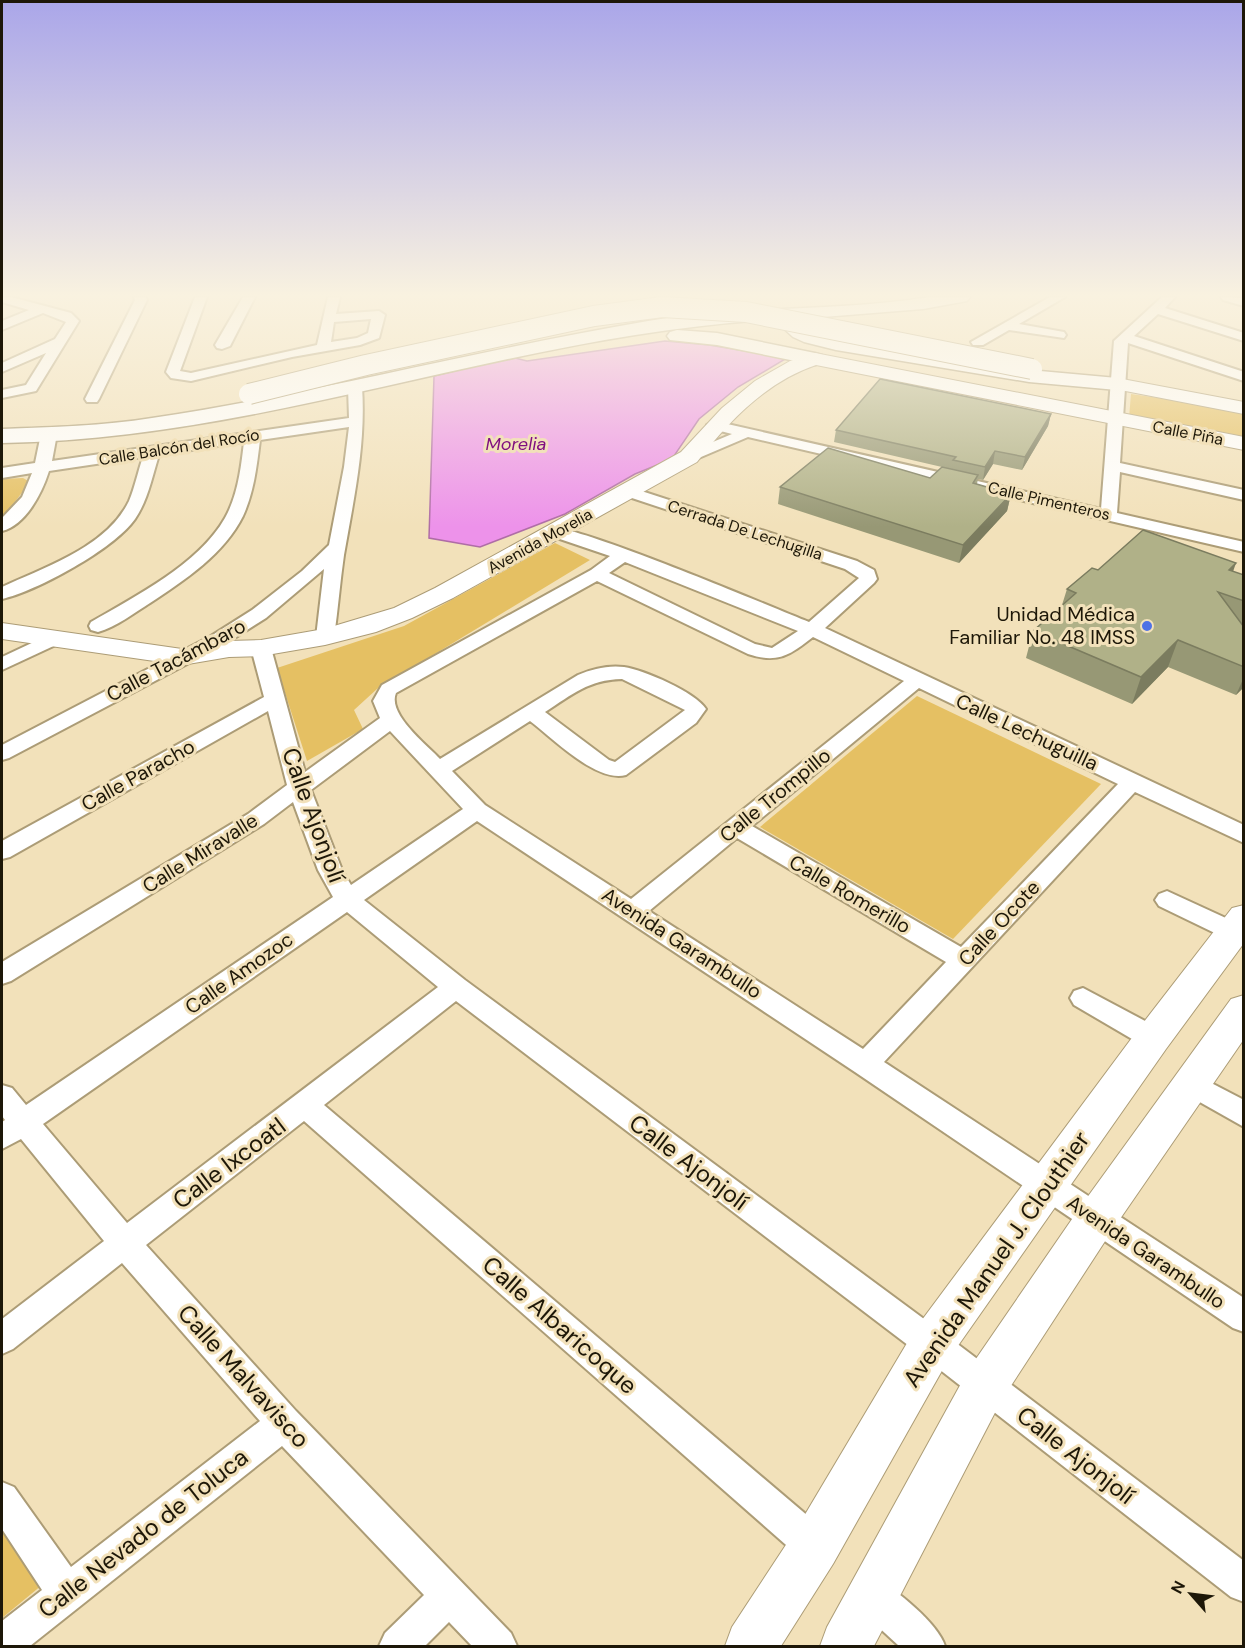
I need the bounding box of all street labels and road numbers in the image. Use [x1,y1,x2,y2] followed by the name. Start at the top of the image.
[1151,416,1225,450] street label: Calle Piña
[97,424,261,470] street label: Calle Balcón del Rocío
[986,477,1112,525] street label: Calle Pimenteros
[665,495,825,565] street label: Cerrada De Lechugilla
[484,504,596,578] street label: Avenida Morelia
[102,612,250,708] street label: Calle Tacámbaro
[952,688,1102,776] street label: Calle Lechuguilla
[77,733,199,817] street label: Calle Paracho
[714,742,836,848] street label: Calle Trompillo
[275,743,353,887] street label: Calle Ajonjolí
[137,807,263,899] street label: Calle Miravalle
[785,849,915,939] street label: Calle Romerillo
[953,875,1045,971] street label: Calle Ocote
[597,882,767,1004] street label: Avenida Garambullo
[180,926,298,1020] street label: Calle Amozoc
[623,1107,755,1217] street label: Calle Ajonjolí
[166,1110,292,1216] street label: Calle Ixcoatl
[896,1125,1096,1393] street label: Avenida Manuel J. Clouthier
[1062,1189,1230,1315] street label: Avenida Garambullo
[476,1249,644,1401] street label: Calle Albaricoque
[171,1298,317,1454] street label: Calle Malvavisco
[1011,1399,1142,1511] street label: Calle Ajonjolí
[32,1441,254,1625] street label: Calle Nevado de Toluca

